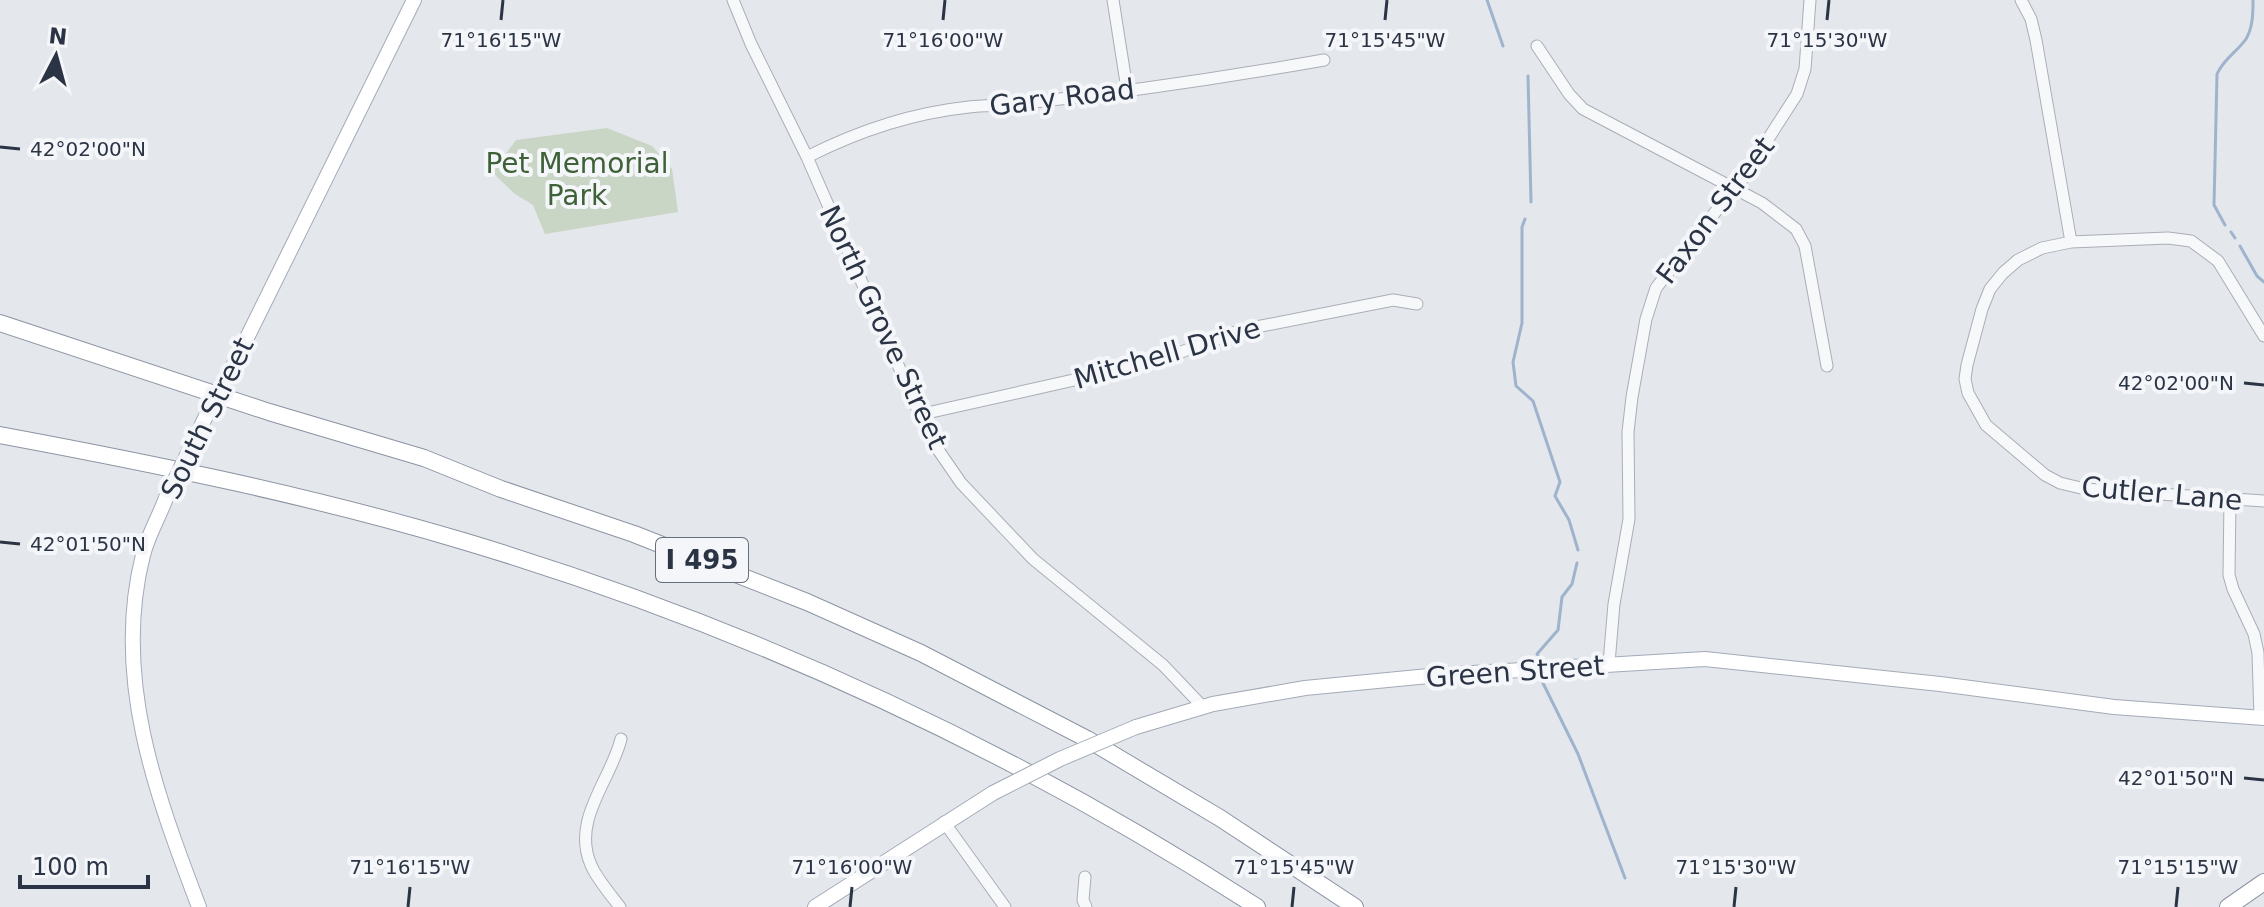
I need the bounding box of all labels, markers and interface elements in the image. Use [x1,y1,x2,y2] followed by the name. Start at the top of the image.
[16,16,96,96] north arrow
[48,23,69,50] text: N
[441,28,562,52] text: 71°16'15"W
[883,28,1004,52] text: 71°16'00"W
[1325,28,1446,52] text: 71°15'45"W
[1767,28,1888,52] text: 71°15'30"W
[988,72,1137,123] street label: Gary Road
[1649,130,1781,290] street label: Faxon Street
[30,137,146,161] text: 42°02'00"N
[485,147,669,212] park label: Pet Memorial Park
[813,200,954,454] street label: North Grove Street
[1070,311,1264,396] street label: Mitchell Drive
[154,332,261,504] street label: South Street
[2118,371,2234,395] text: 42°02'00"N
[2080,470,2244,517] street label: Cutler Lane
[30,532,146,556] text: 42°01'50"N
[656,538,748,582] road number: I 495
[1425,649,1605,694] street label: Green Street
[2118,766,2234,790] text: 42°01'50"N
[20,839,148,889] scale bar
[32,853,109,881] text: 100 m
[350,855,471,879] text: 71°16'15"W
[792,855,913,879] text: 71°16'00"W
[1234,855,1355,879] text: 71°15'45"W
[1676,855,1797,879] text: 71°15'30"W
[2118,855,2239,879] text: 71°15'15"W

